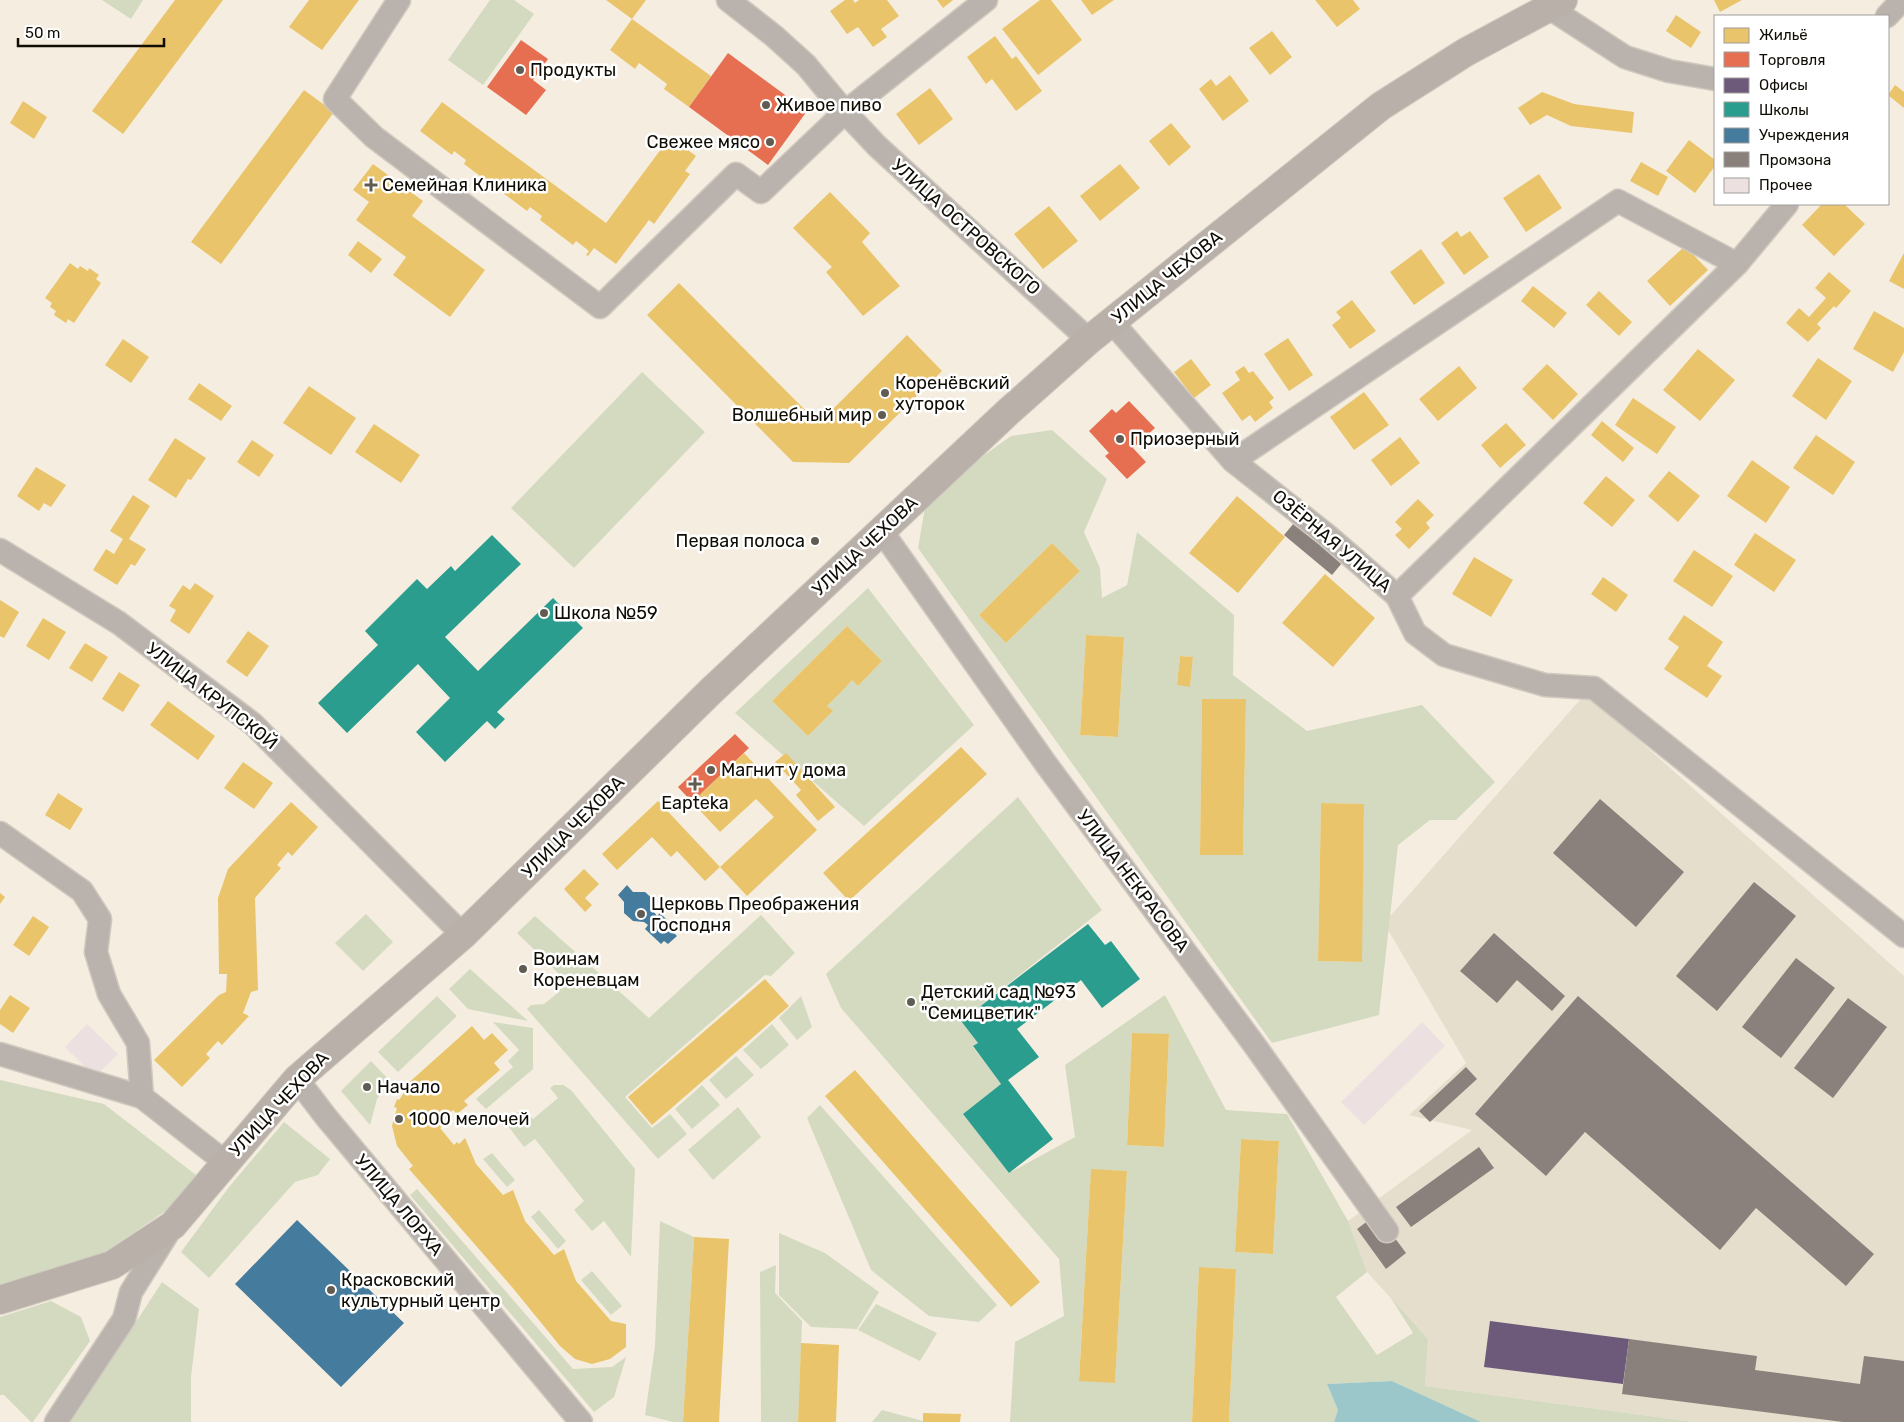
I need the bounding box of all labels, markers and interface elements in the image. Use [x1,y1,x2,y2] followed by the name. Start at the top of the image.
[18,15,164,47] scale bar
[1714,15,1889,205] legend
[25,24,60,42] text: 50 m
[1759,26,1808,44] text: Жильё
[1759,51,1825,69] text: Торговля
[530,59,616,81] place label: Продукты
[514,64,526,76] marker: Продукты
[1759,76,1808,94] text: Офисы
[776,94,882,116] place label: Живое пиво
[760,99,772,111] marker: Живое пиво
[1759,101,1809,119] text: Школы
[1759,126,1849,144] text: Учреждения
[647,131,760,153] place label: Свежее мясо
[764,136,776,148] marker: Свежее мясо
[1759,151,1831,169] text: Промзона
[887,154,1045,300] street label: УЛИЦА ОСТРОВСКОГО
[382,174,547,196] place label: Семейная Клиника
[1759,176,1812,194] text: Прочее
[364,178,378,192] marker: Семейная Клиника
[1107,226,1227,328] street label: УЛИЦА ЧЕХОВА
[895,372,1010,415] place label: Коренёвский хуторок
[879,387,891,399] marker: Коренёвский хуторок
[732,404,872,426] place label: Волшебный мир
[876,409,888,421] marker: Волшебный мир
[1130,428,1240,450] place label: Приозерный
[1114,433,1126,445] marker: Приозерный
[1268,485,1396,597] street label: ОЗЁРНАЯ УЛИЦА
[808,492,922,600] street label: УЛИЦА ЧЕХОВА
[676,530,805,552] place label: Первая полоса
[809,535,821,547] marker: Первая полоса
[554,602,658,624] place label: Школа №59
[538,607,550,619] marker: Школа №59
[142,638,282,754] street label: УЛИЦА КРУПСКОЙ
[721,759,846,781] place label: Магнит у дома
[705,764,717,776] marker: Магнит у дома
[517,771,629,883] street label: УЛИЦА ЧЕХОВА
[689,778,701,790] marker: Eapteka
[661,792,729,814] place label: Eapteka
[1072,805,1194,957] street label: УЛИЦА НЕКРАСОВА
[651,893,859,936] place label: Церковь Преображения Господня
[635,908,647,920] marker: Церковь Преображения Господня
[533,948,640,991] place label: Воинам Кореневцам
[517,963,529,975] marker: Воинам Кореневцам
[921,981,1076,1024] place label: Детский сад №93 "Семицветик"
[905,996,917,1008] marker: Детский сад №93 "Семицветик"
[225,1047,333,1161] street label: УЛИЦА ЧЕХОВА
[377,1076,440,1098] place label: Начало
[361,1081,373,1093] marker: Начало
[409,1108,529,1130] place label: 1000 мелочей
[393,1113,405,1125] marker: 1000 мелочей
[350,1150,448,1260] street label: УЛИЦА ЛОРХА
[341,1269,500,1312] place label: Красковский культурный центр
[325,1284,337,1296] marker: Красковский культурный центр

